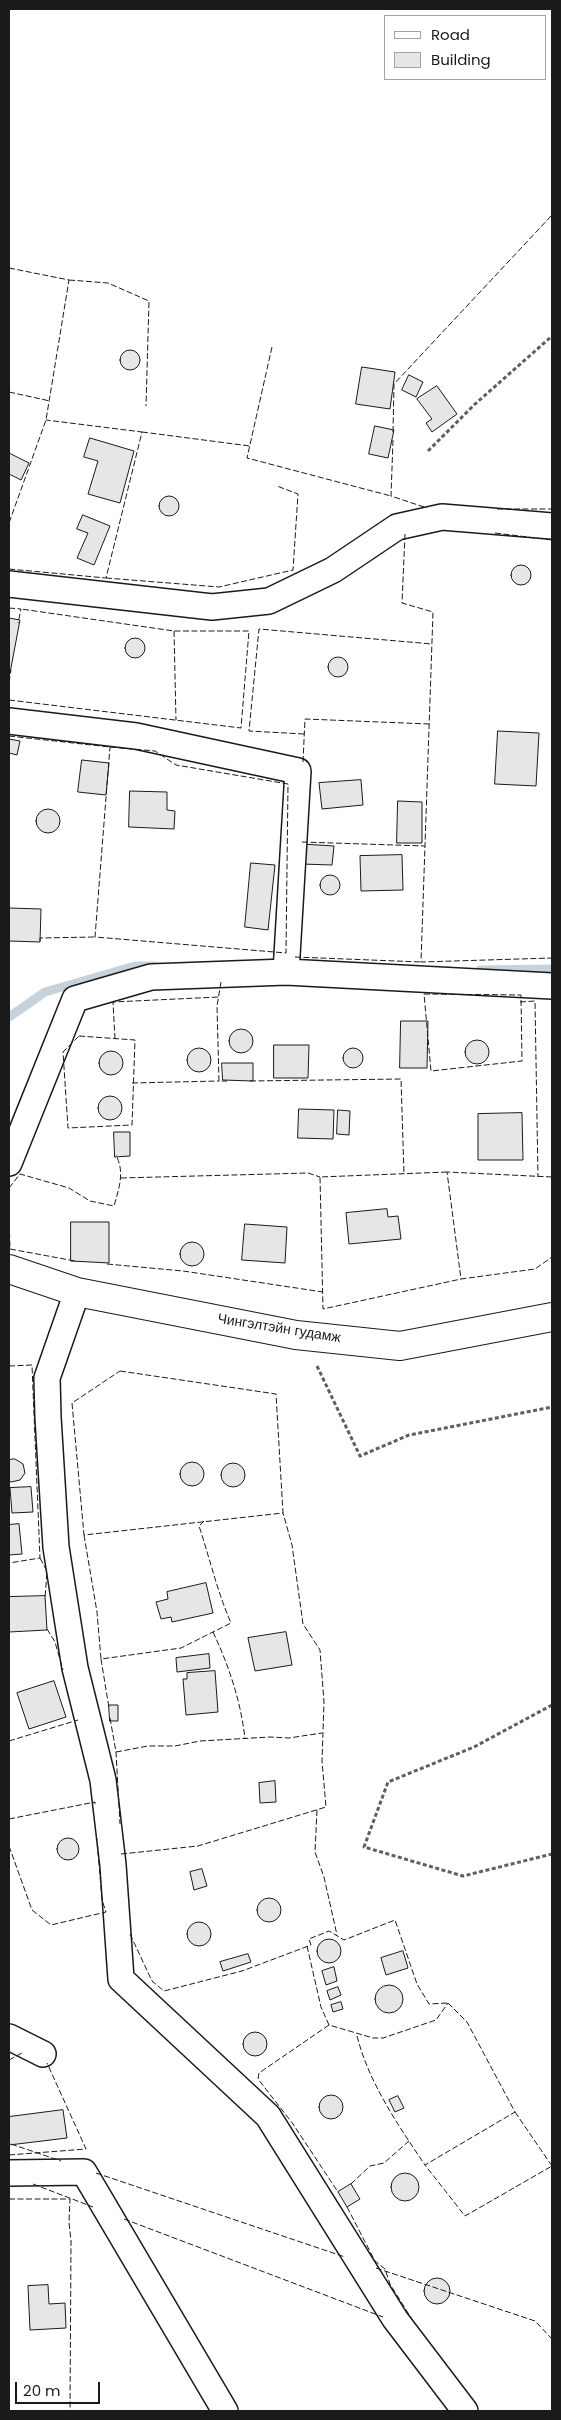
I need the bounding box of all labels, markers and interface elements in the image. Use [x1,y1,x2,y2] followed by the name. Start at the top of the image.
[384,15,546,80] legend
[431,24,470,45] text: Road
[431,49,491,70] text: Building
[216,1311,342,1347] street label: Чингэлтэйн гудамж
[18,2372,102,2404] scale bar
[23,2380,61,2401] text: 20 m

